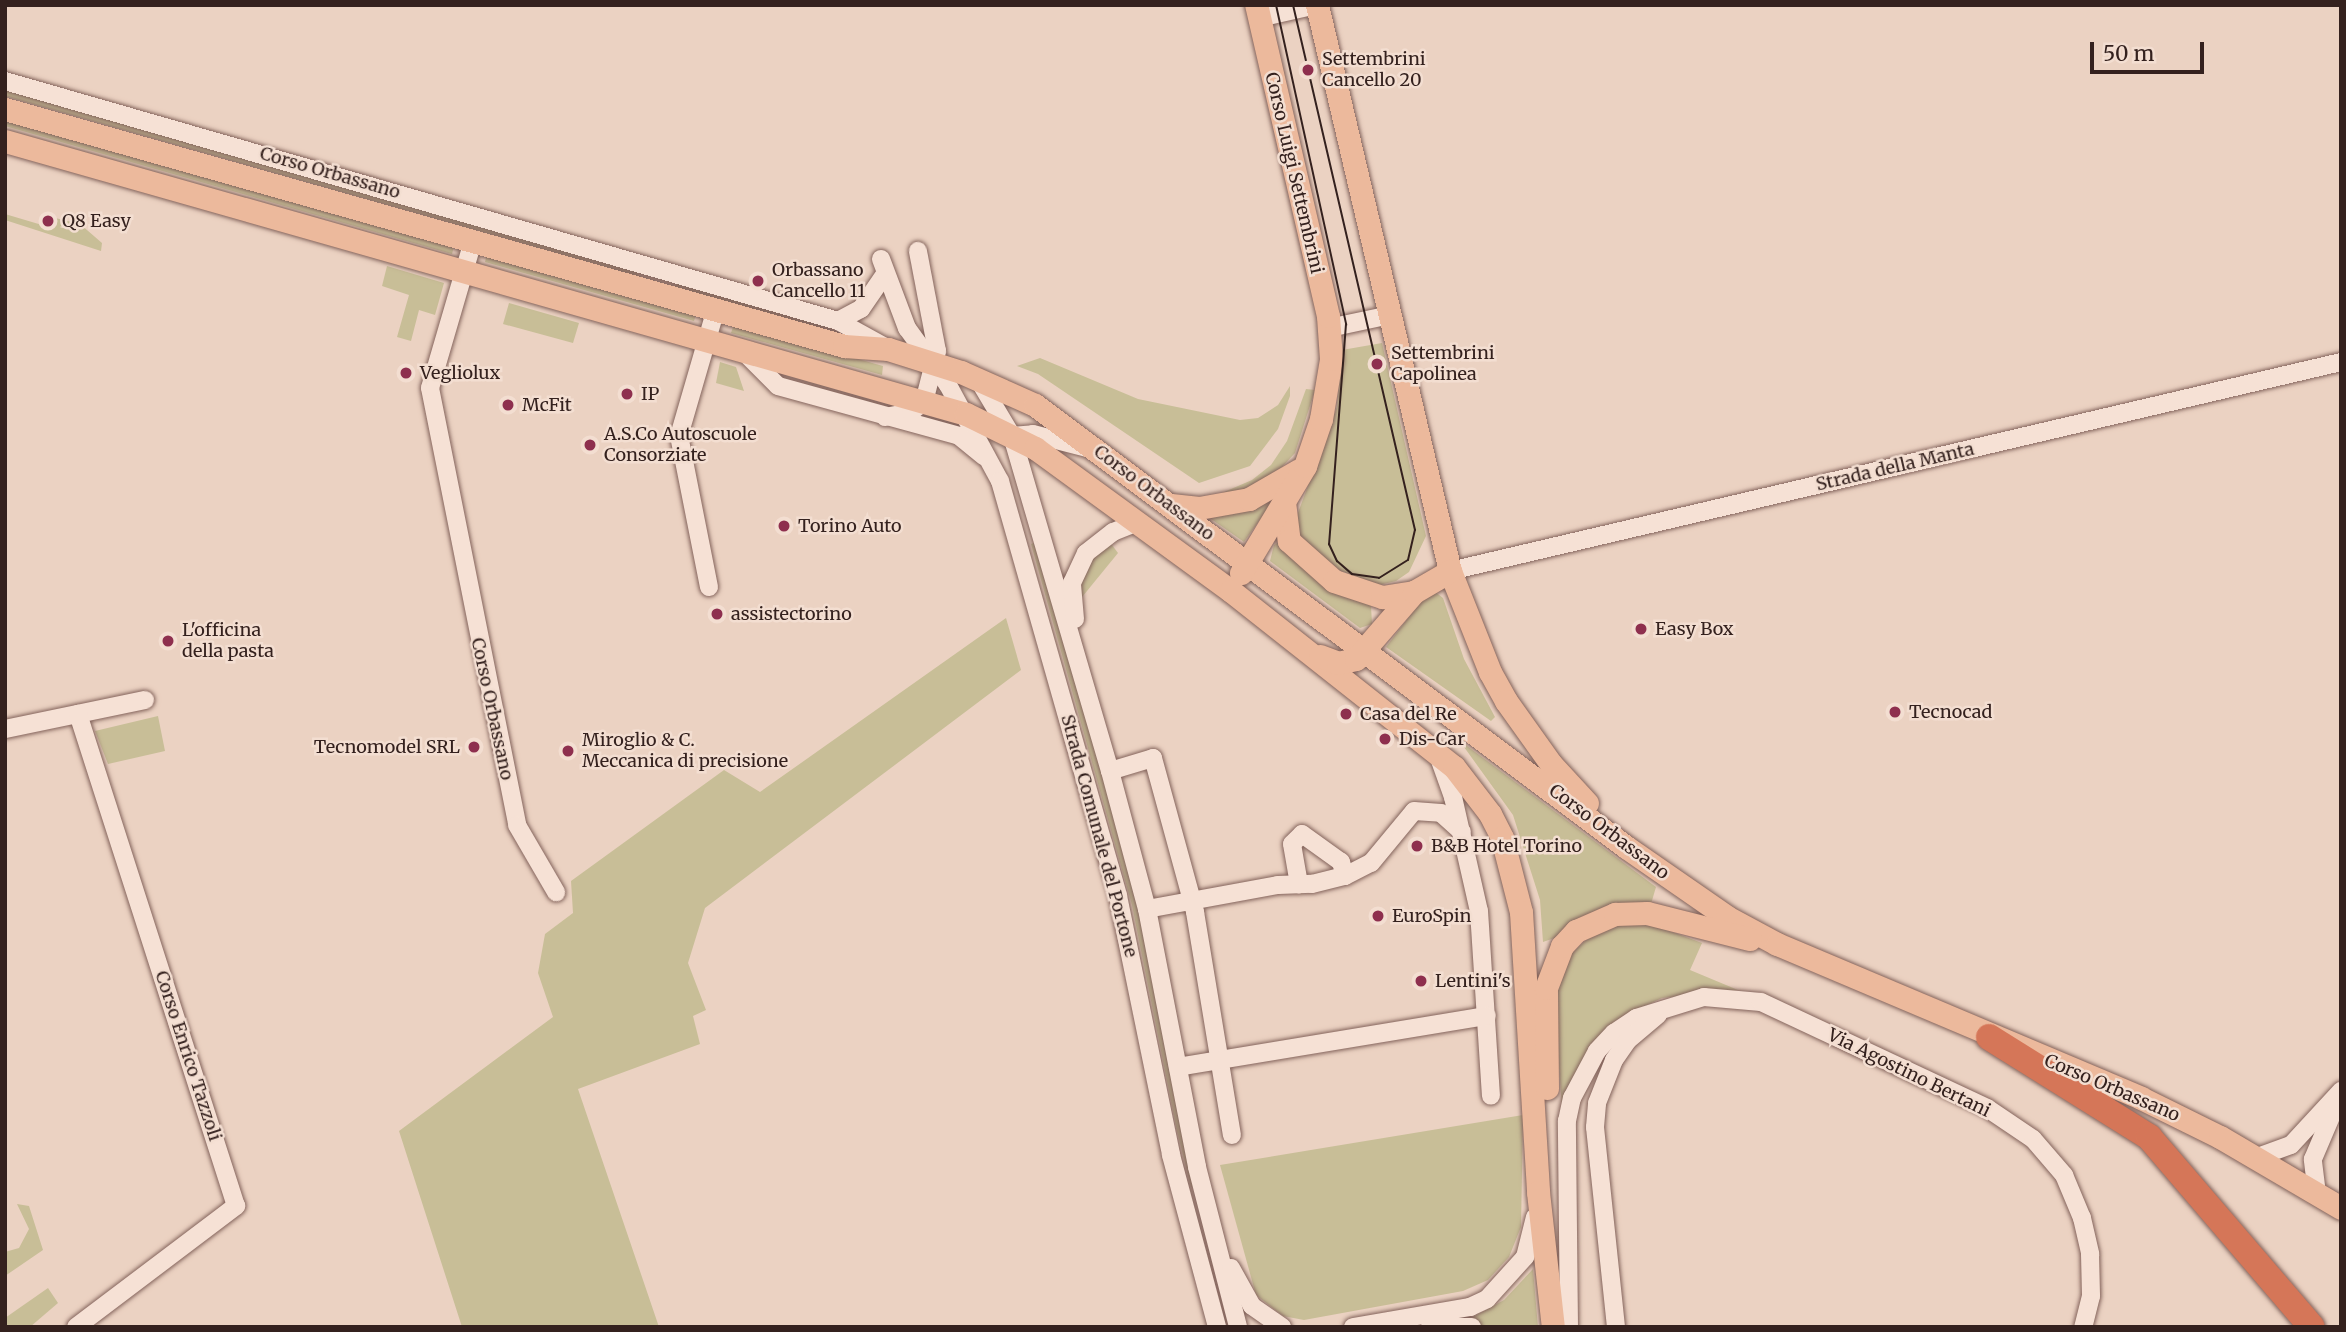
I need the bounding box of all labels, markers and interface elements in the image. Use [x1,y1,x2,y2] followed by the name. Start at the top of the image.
[2094,28,2208,72] scale bar
[2103,40,2154,67] text: 50 m
[1322,49,1426,92] place label: Settembrini Cancello 20
[1300,62,1316,78] marker: Settembrini Cancello 20
[1260,70,1328,276] street label: Corso Luigi Settembrini
[257,143,403,203] street label: Corso Orbassano
[62,210,131,232] place label: Q8 Easy
[40,213,56,229] marker: Q8 Easy
[772,260,865,302] place label: Orbassano Cancello 11
[750,273,766,289] marker: Orbassano Cancello 11
[1391,343,1495,386] place label: Settembrini Capolinea
[1369,356,1385,372] marker: Settembrini Capolinea
[420,362,500,384] place label: Vegliolux
[398,365,414,381] marker: Vegliolux
[641,383,659,405] place label: IP
[619,386,635,402] marker: IP
[522,394,572,416] place label: McFit
[500,397,516,413] marker: McFit
[604,424,757,466] place label: A.S.Co Autoscuole Consorziate
[582,437,598,453] marker: A.S.Co Autoscuole Consorziate
[1814,438,1976,496] street label: Strada della Manta
[1090,441,1218,545] street label: Corso Orbassano
[798,515,902,537] place label: Torino Auto
[776,518,792,534] marker: Torino Auto
[731,603,852,625] place label: assistectorino
[709,606,725,622] marker: assistectorino
[1655,618,1734,640] place label: Easy Box
[182,620,274,662] place label: L'officina della pasta
[1633,621,1649,637] marker: Easy Box
[160,633,176,649] marker: L'officina della pasta
[466,636,518,782] street label: Corso Orbassano
[1909,701,1992,723] place label: Tecnocad
[1360,703,1457,725] place label: Casa del Re
[1887,704,1903,720] marker: Tecnocad
[1338,706,1354,722] marker: Casa del Re
[1056,712,1142,960] street label: Strada Comunale del Portone
[1399,728,1465,750] place label: Dis-Car
[582,730,788,772] place label: Miroglio & C. Meccanica di precisione
[1377,731,1393,747] marker: Dis-Car
[314,736,460,758] place label: Tecnomodel SRL
[466,739,482,755] marker: Tecnomodel SRL
[560,743,576,759] marker: Miroglio & C. Meccanica di precisione
[1545,780,1673,884] street label: Corso Orbassano
[1431,835,1582,857] place label: B&B Hotel Torino
[1409,838,1425,854] marker: B&B Hotel Torino
[1392,905,1471,927] place label: EuroSpin
[1370,908,1386,924] marker: EuroSpin
[150,968,226,1144] street label: Corso Enrico Tazzoli
[1435,970,1511,992] place label: Lentini's
[1413,973,1429,989] marker: Lentini's
[1824,1024,1994,1122] street label: Via Agostino Bertani
[2041,1050,2183,1126] street label: Corso Orbassano

